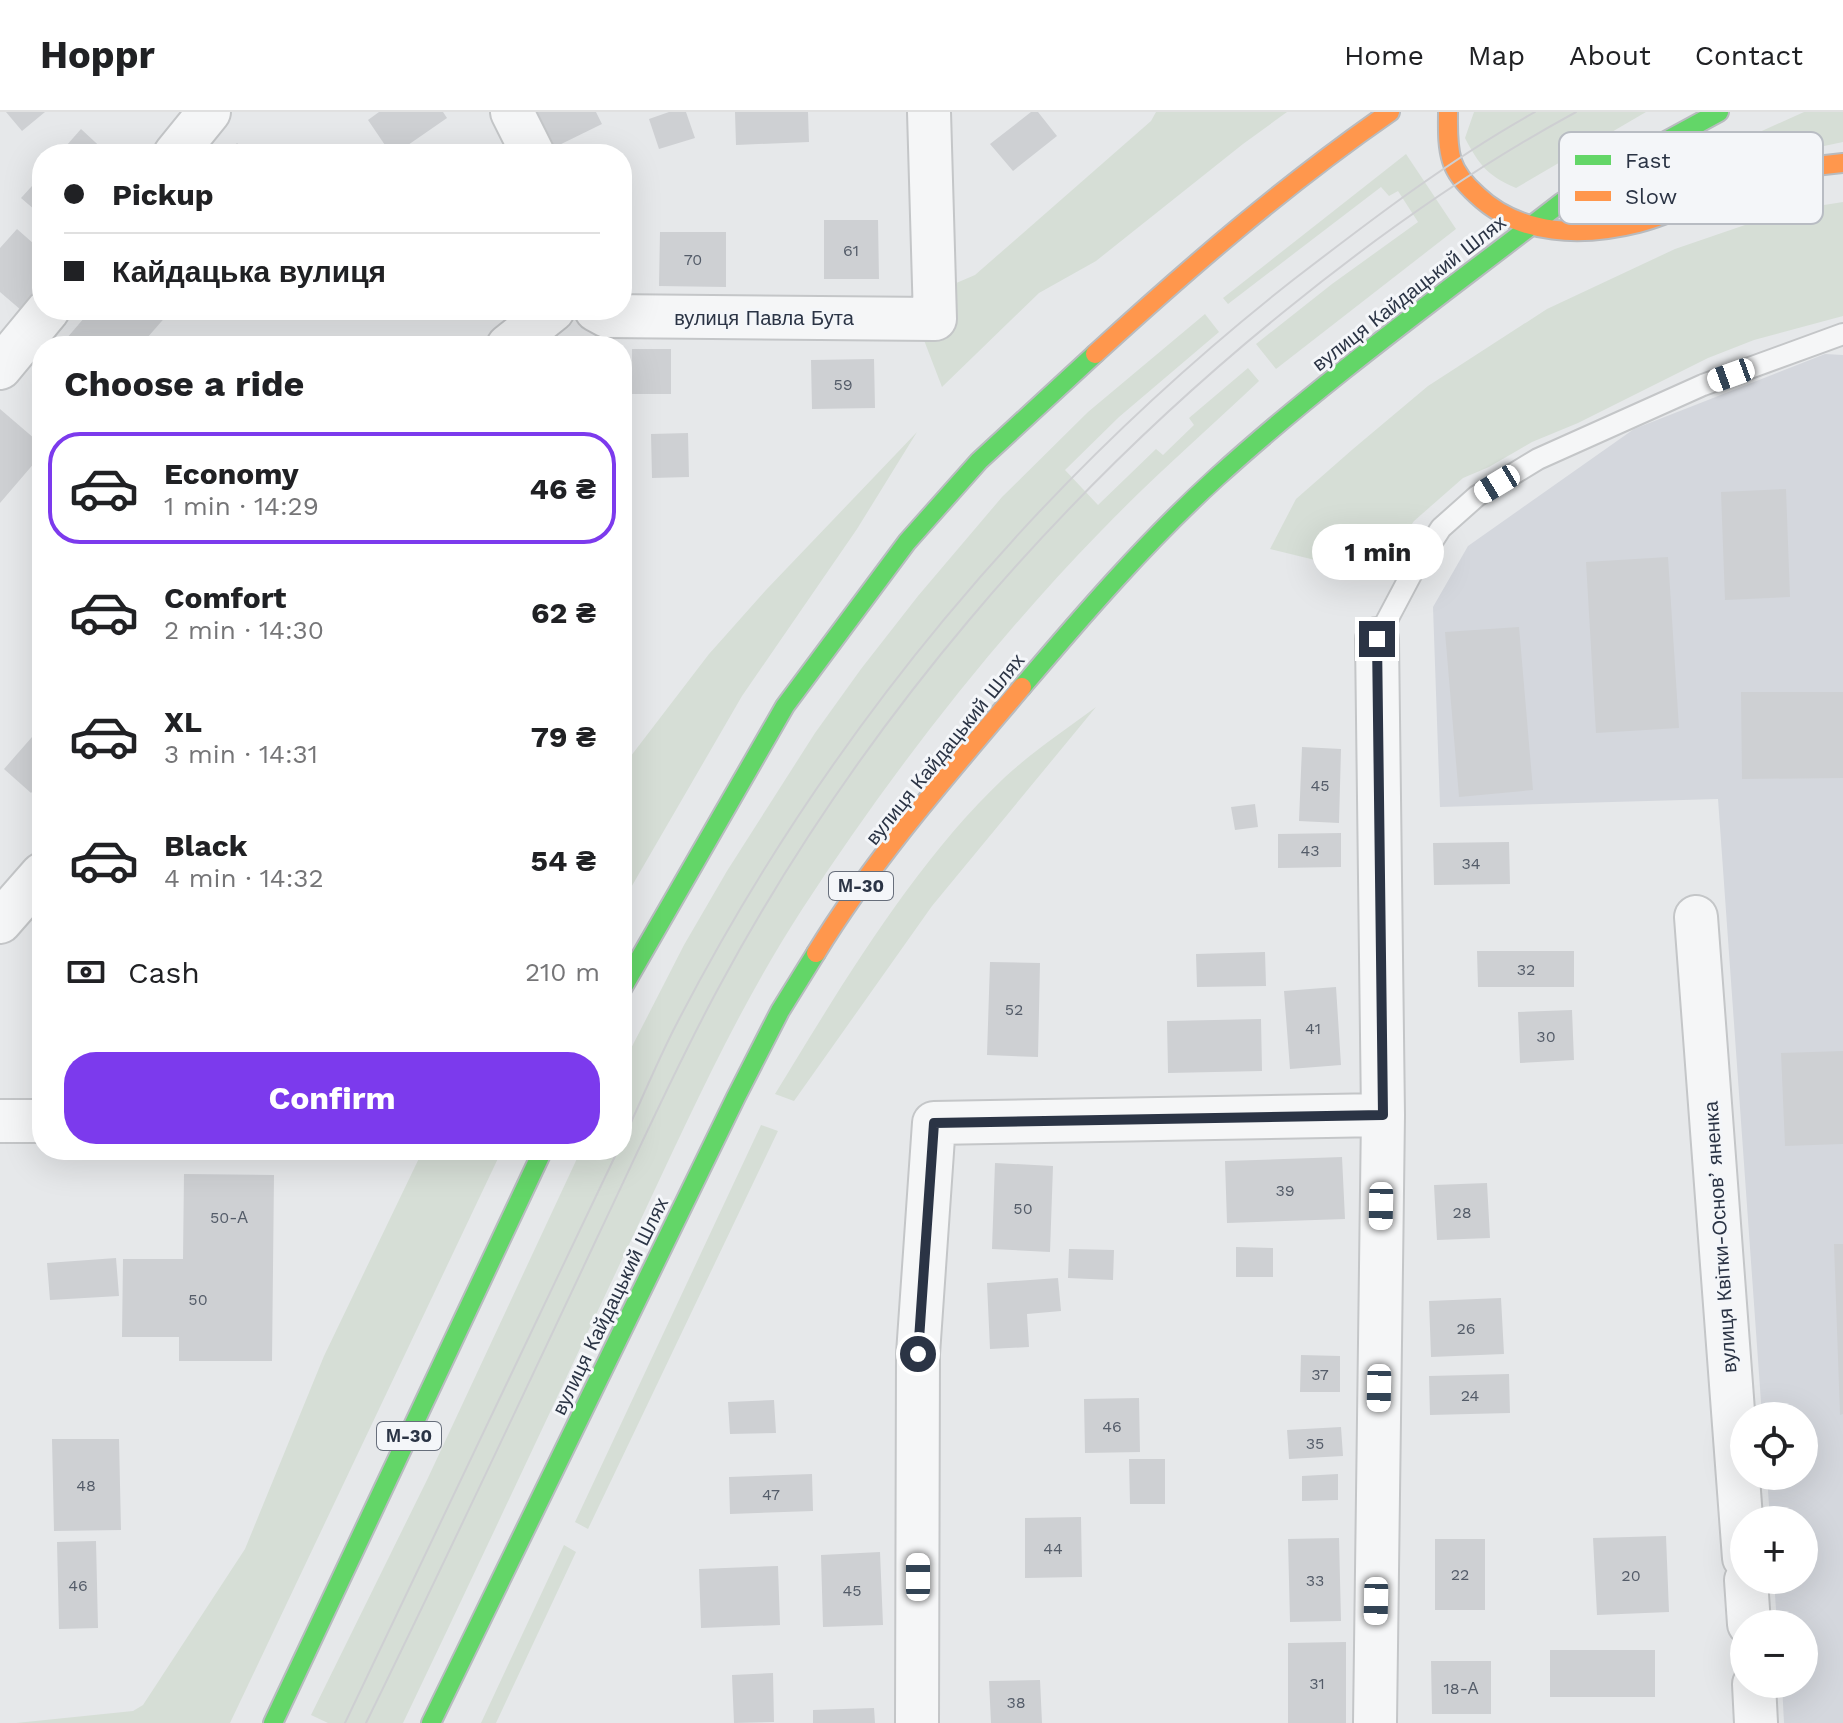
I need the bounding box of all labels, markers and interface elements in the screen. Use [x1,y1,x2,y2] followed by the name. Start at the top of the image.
[40,33,155,77] text: Hoppr
[1344,39,1424,72] text: Home
[1468,39,1525,72] text: Map
[1569,39,1651,72] text: About
[1695,39,1803,72] text: Contact
[1559,132,1823,224] legend
[1625,148,1671,173] text: Fast
[112,177,214,212] text: Pickup
[1625,184,1677,209] text: Slow
[1307,210,1511,376] street label: вулиця Кайдацький Шлях
[843,241,859,260] house number: 61
[684,250,702,269] house number: 70
[112,254,386,289] text: Кайдацька вулиця
[674,306,855,330] street label: вулиця Павла Бута
[1704,356,1758,394] car
[64,363,304,405] text: Choose a ride
[833,375,853,394] house number: 59
[68,452,140,524] icon: car
[164,456,299,491] text: Economy
[1470,461,1524,507] car
[530,471,596,506] text: 46 ₴
[164,491,319,521] text: 1 min · 14:29
[1311,523,1443,579] callout: 1 min
[1345,537,1411,567] text: 1 min
[68,576,140,648] icon: car
[164,580,286,615] text: Comfort
[531,595,596,630] text: 62 ₴
[164,615,324,645] text: 2 min · 14:30
[1359,621,1395,657] route end
[860,649,1030,849] street label: вулиця Кайдацький Шлях
[68,700,140,772] icon: car
[164,704,202,739] text: XL
[531,719,596,754] text: 79 ₴
[164,739,318,769] text: 3 min · 14:31
[1310,776,1330,795] house number: 45
[68,824,140,896] icon: car
[164,828,248,863] text: Black
[1300,841,1320,860] house number: 43
[531,843,596,878] text: 54 ₴
[1461,854,1481,873] house number: 34
[164,863,324,893] text: 4 min · 14:32
[829,872,893,900] road number: М-30
[64,950,108,994] icon: cash
[128,955,200,990] text: Cash
[525,957,600,987] text: 210 m
[1517,960,1535,979] house number: 32
[1005,1000,1023,1019] house number: 52
[1305,1019,1321,1038] house number: 41
[1536,1027,1556,1046] house number: 30
[64,1052,600,1144] button: Confirm
[1698,1099,1741,1374] street label: вулиця Квітки-Основʼяненка
[1275,1181,1295,1200] house number: 39
[1369,1182,1393,1230] car
[547,1193,673,1419] street label: вулиця Кайдацький Шлях
[1013,1199,1033,1218] house number: 50
[1452,1203,1472,1222] house number: 28
[210,1208,248,1227] house number: 50-А
[188,1290,208,1309] house number: 50
[1456,1319,1476,1338] house number: 26
[900,1336,936,1372] route start
[1367,1364,1391,1412] car
[1311,1365,1329,1384] house number: 37
[1461,1386,1480,1405] house number: 24
[1730,1402,1818,1698] map controls
[1730,1402,1818,1490] button: locate
[1102,1417,1122,1436] house number: 46
[377,1422,441,1450] road number: М-30
[1306,1434,1324,1453] house number: 35
[76,1476,96,1495] house number: 48
[762,1485,780,1504] house number: 47
[1730,1506,1818,1594] button: +
[1043,1539,1063,1558] house number: 44
[906,1553,930,1601] car
[1451,1565,1469,1584] house number: 22
[1621,1566,1641,1585] house number: 20
[1306,1571,1324,1590] house number: 33
[68,1576,88,1595] house number: 46
[1364,1577,1388,1625] car
[842,1581,862,1600] house number: 45
[1730,1610,1818,1698] button: −
[1309,1674,1325,1693] house number: 31
[1444,1679,1479,1698] house number: 18-А
[1006,1693,1026,1712] house number: 38

